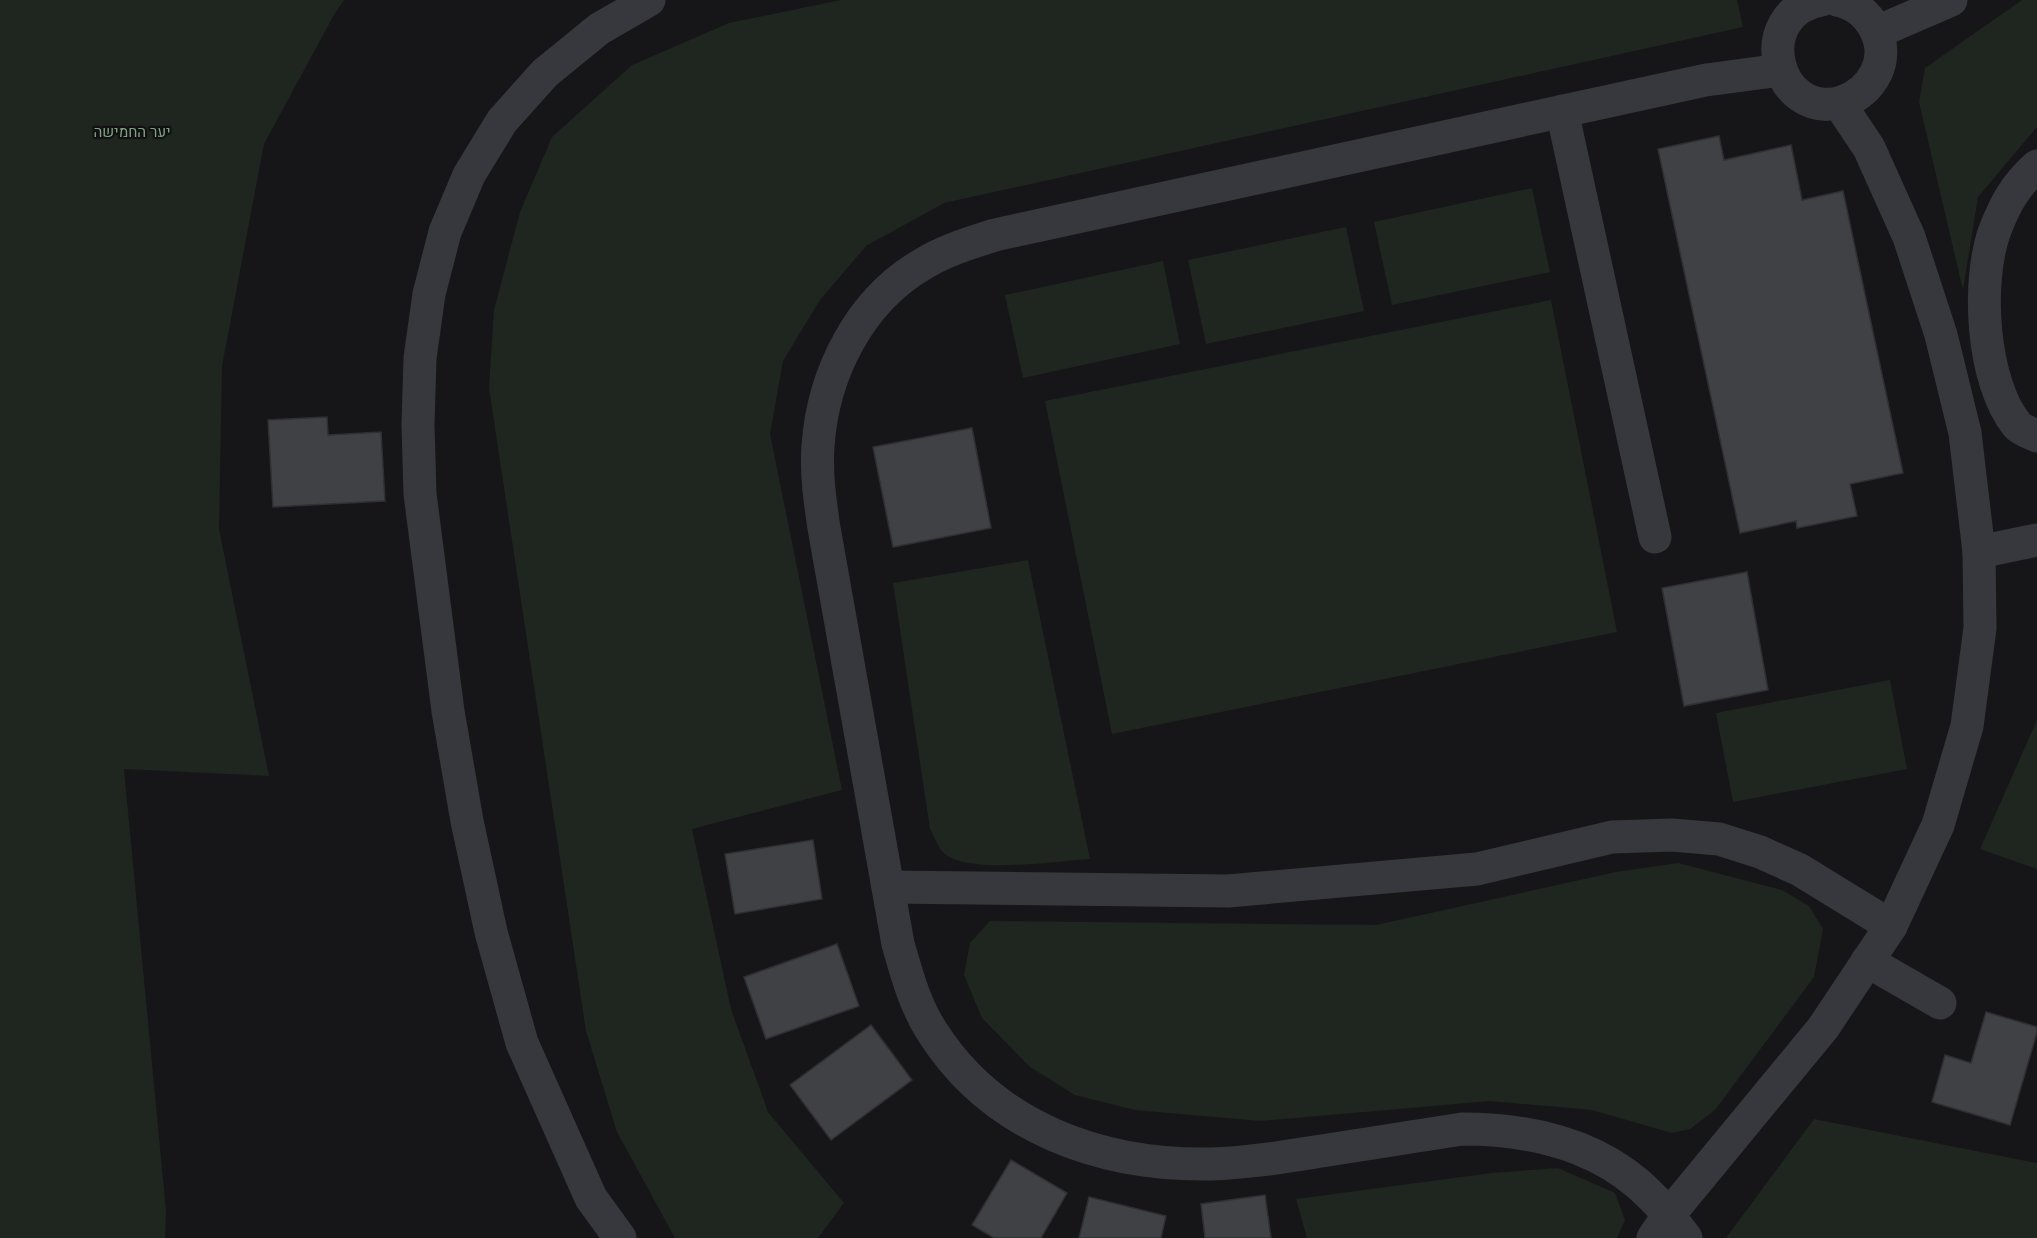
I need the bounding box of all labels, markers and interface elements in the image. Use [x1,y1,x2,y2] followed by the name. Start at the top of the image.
[93,123,171,141] park label: יער החמישה

